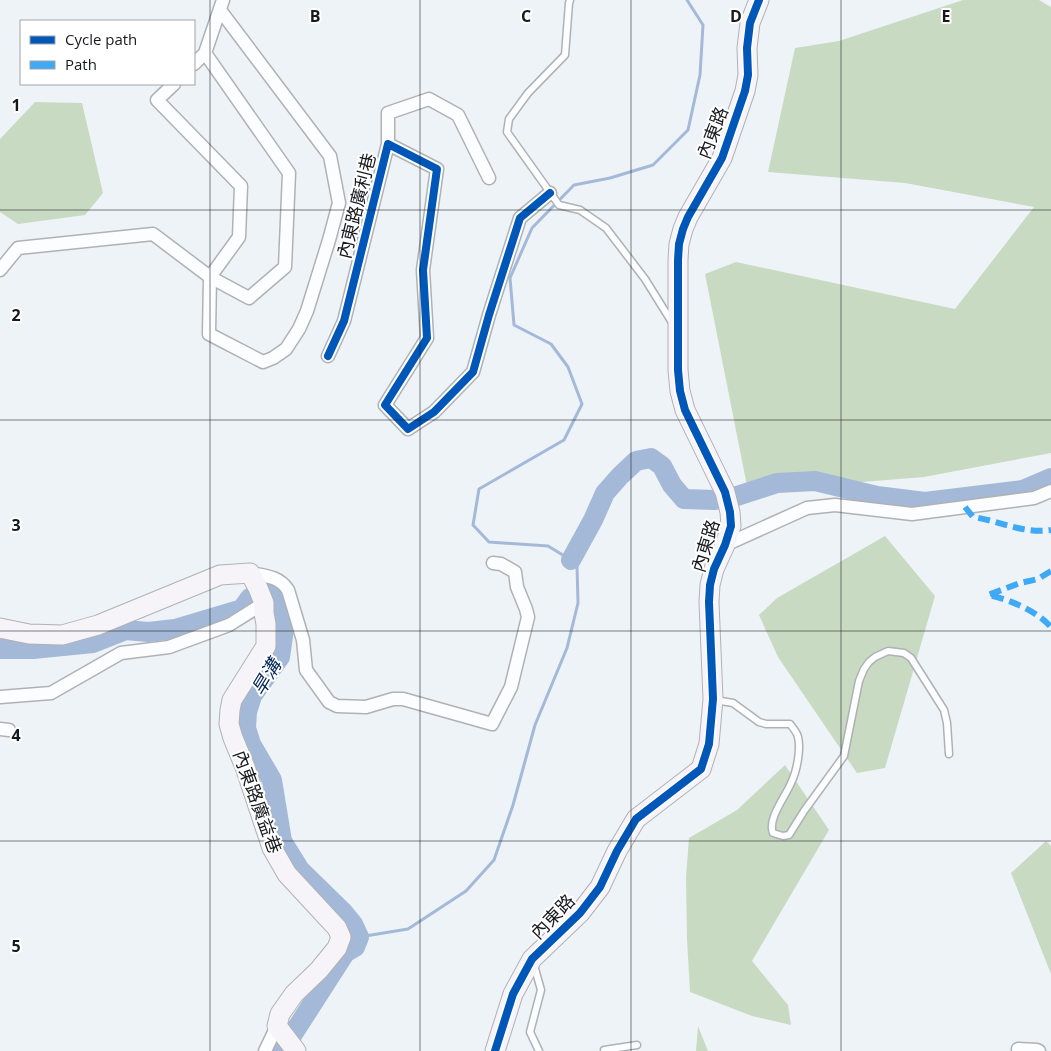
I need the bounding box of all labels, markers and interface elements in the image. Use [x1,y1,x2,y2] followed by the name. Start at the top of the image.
[310,5,320,27] text: B
[521,5,531,27] text: C
[730,5,742,27] text: D
[942,5,951,27] text: E
[20,20,195,85] legend
[65,29,137,49] text: Cycle path
[65,54,97,74] text: Path
[11,94,21,116] text: 1
[691,103,733,162] street label: 內東路
[331,150,381,261] street label: 內東路廣利巷
[11,304,21,326] text: 2
[11,514,21,536] text: 3
[686,516,724,575] street label: 內東路
[245,651,288,700] water label: 旱溝
[11,724,21,746] text: 4
[228,747,288,857] street label: 內東路廣益巷
[525,889,580,944] street label: 內東路
[11,935,21,957] text: 5

